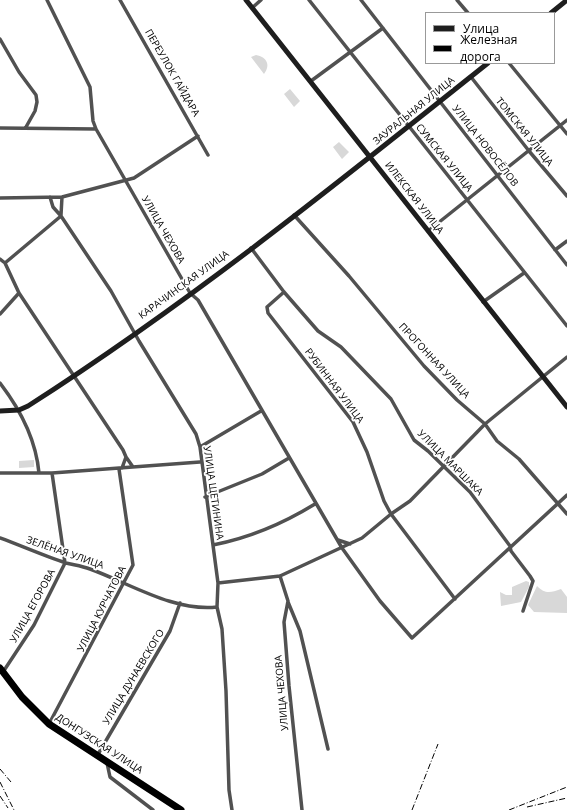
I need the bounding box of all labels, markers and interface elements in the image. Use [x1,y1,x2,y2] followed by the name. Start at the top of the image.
[425,12,555,64] legend
[463,20,499,37] text: Улица
[142,27,202,119] street label: ПЕРЕУЛОК ГАЙДАРА
[460,31,517,65] text: Железная дорога
[371,75,457,147] street label: ЗАУРАЛЬНАЯ УЛИЦА
[493,95,555,169] street label: ТОМСКАЯ УЛИЦА
[450,103,520,189] street label: УЛИЦА НОВОСЁЛОВ
[413,122,475,194] street label: СУМСКАЯ УЛИЦА
[382,159,446,237] street label: ИЛЕКСКАЯ УЛИЦА
[139,194,187,266] street label: УЛИЦА ЧЕХОВА
[136,248,232,322] street label: КАРАЧИНСКАЯ УЛИЦА
[396,321,472,401] street label: ПРОГОННАЯ УЛИЦА
[302,346,366,426] street label: РУБИННАЯ УЛИЦА
[415,428,485,498] street label: УЛИЦА МАРШАКА
[200,445,226,541] street label: УЛИЦА ЩЕТИНИНА
[25,534,105,572] street label: ЗЕЛЁНАЯ УЛИЦА
[75,564,129,654] street label: УЛИЦА КУРЧАТОВА
[8,567,58,645] street label: УЛИЦА ЕГОРОВА
[101,627,167,727] street label: УЛИЦА ДУНАЕВСКОГО
[273,655,291,731] street label: УЛИЦА ЧЕХОВА
[53,711,145,777] street label: ДОНГУЗСКАЯ УЛИЦА

